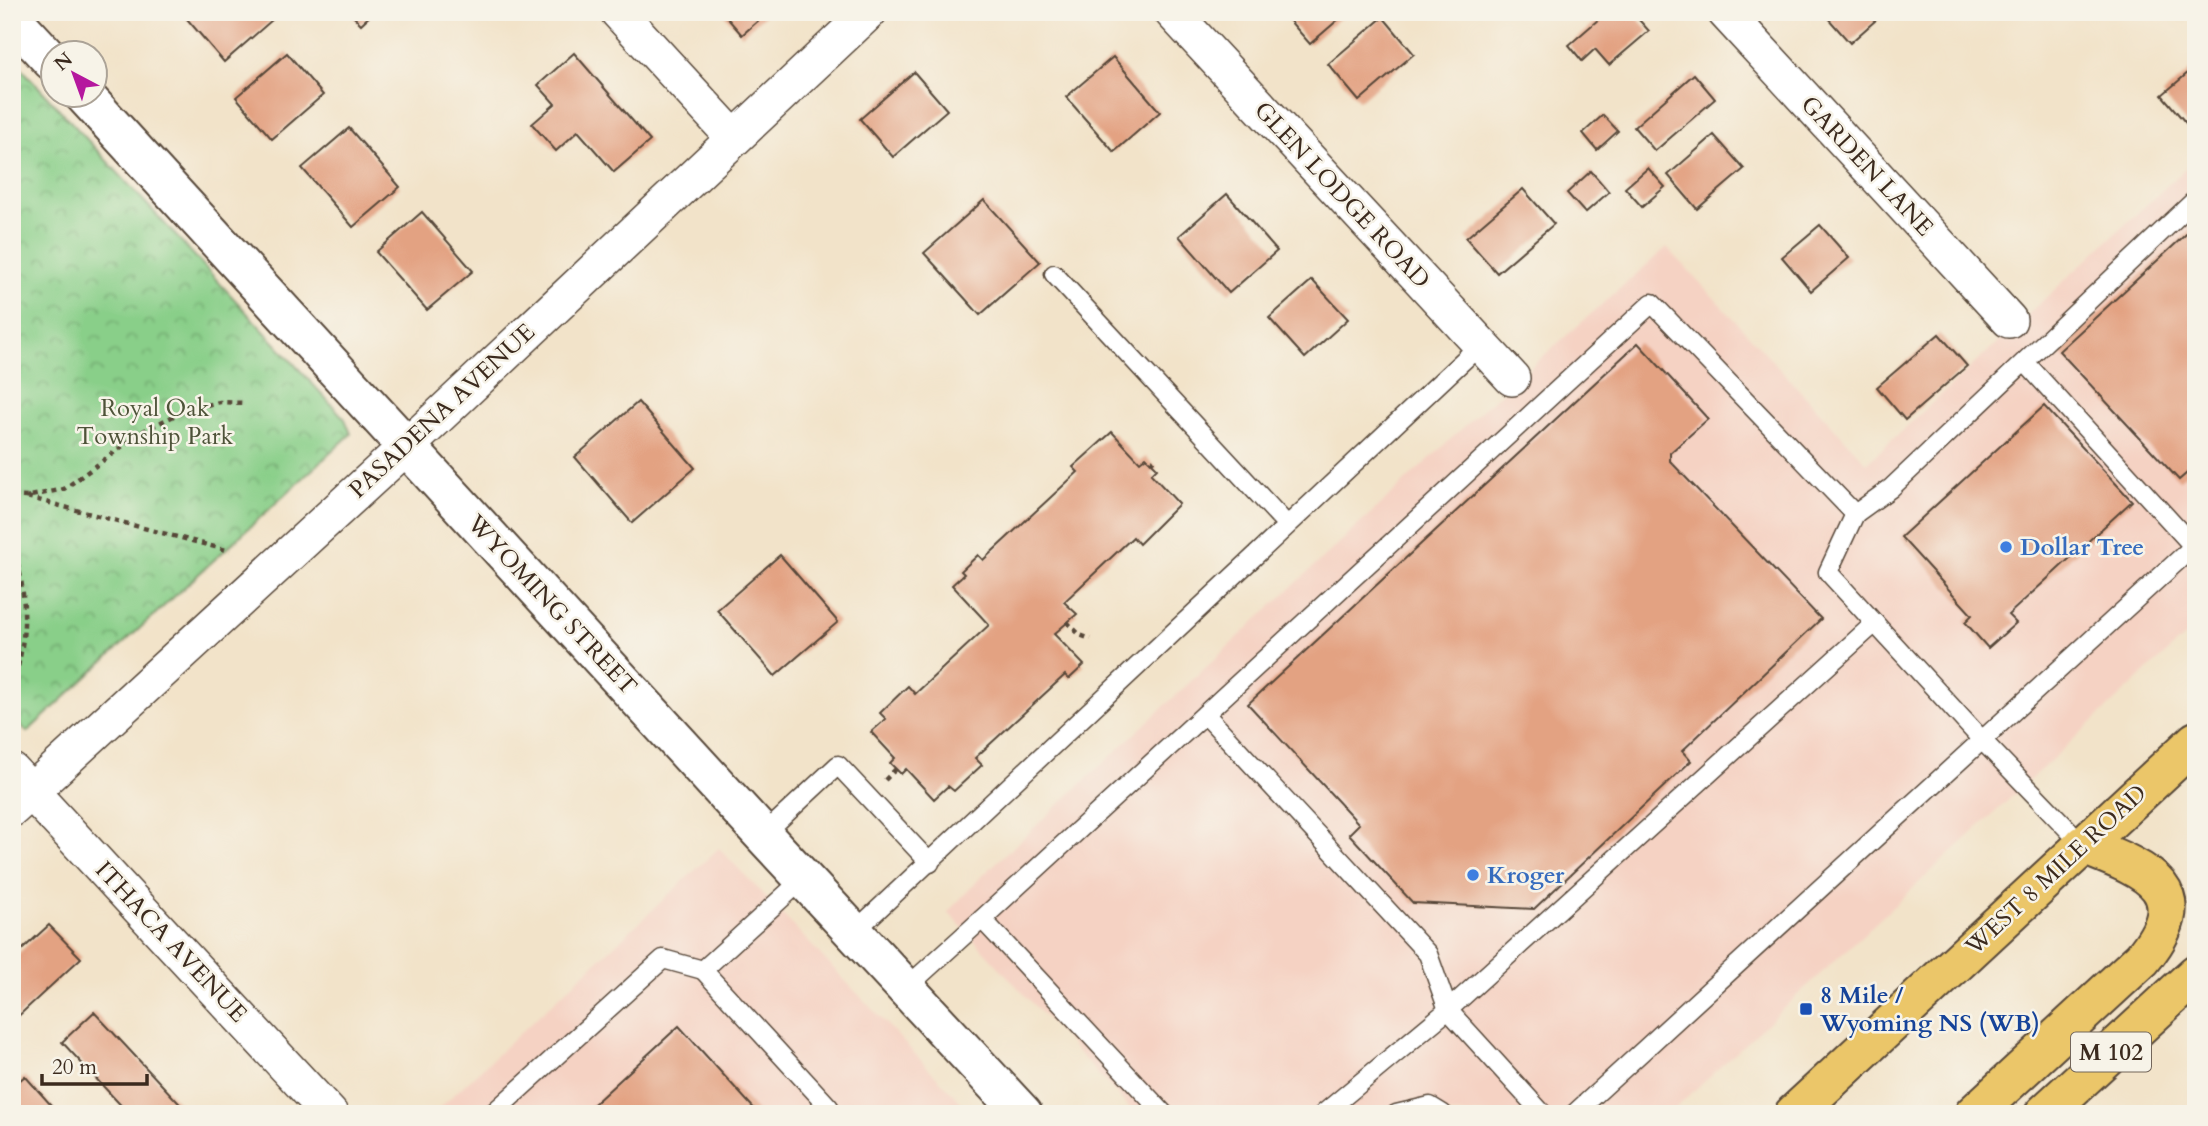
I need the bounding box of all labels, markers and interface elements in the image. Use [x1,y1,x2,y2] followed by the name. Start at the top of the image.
[38,38,108,108] north arrow
[49,46,79,77] text: N
[1793,89,1941,243] street label: GARDEN LANE
[1247,94,1437,296] street label: GLEN LODGE ROAD
[342,316,542,506] street label: PASADENA AVENUE
[77,392,234,453] park label: Royal Oak Township Park
[459,507,644,702] street label: WYOMING STREET
[2020,531,2144,564] place label: Dollar Tree
[1998,539,2014,555] marker: Dollar Tree
[1957,777,2154,963] street label: WEST 8 MILE ROAD
[88,854,254,1030] street label: ITHACA AVENUE
[1487,859,1565,892] place label: Kroger
[1465,867,1481,883] marker: Kroger
[1819,979,2040,1040] place label: 8 Mile / Wyoming NS (WB)
[1798,1001,1814,1017] marker: 8 Mile / Wyoming NS (WB)
[2071,1032,2151,1072] road number: M 102
[42,1042,147,1086] scale bar
[52,1053,97,1082] text: 20 m

